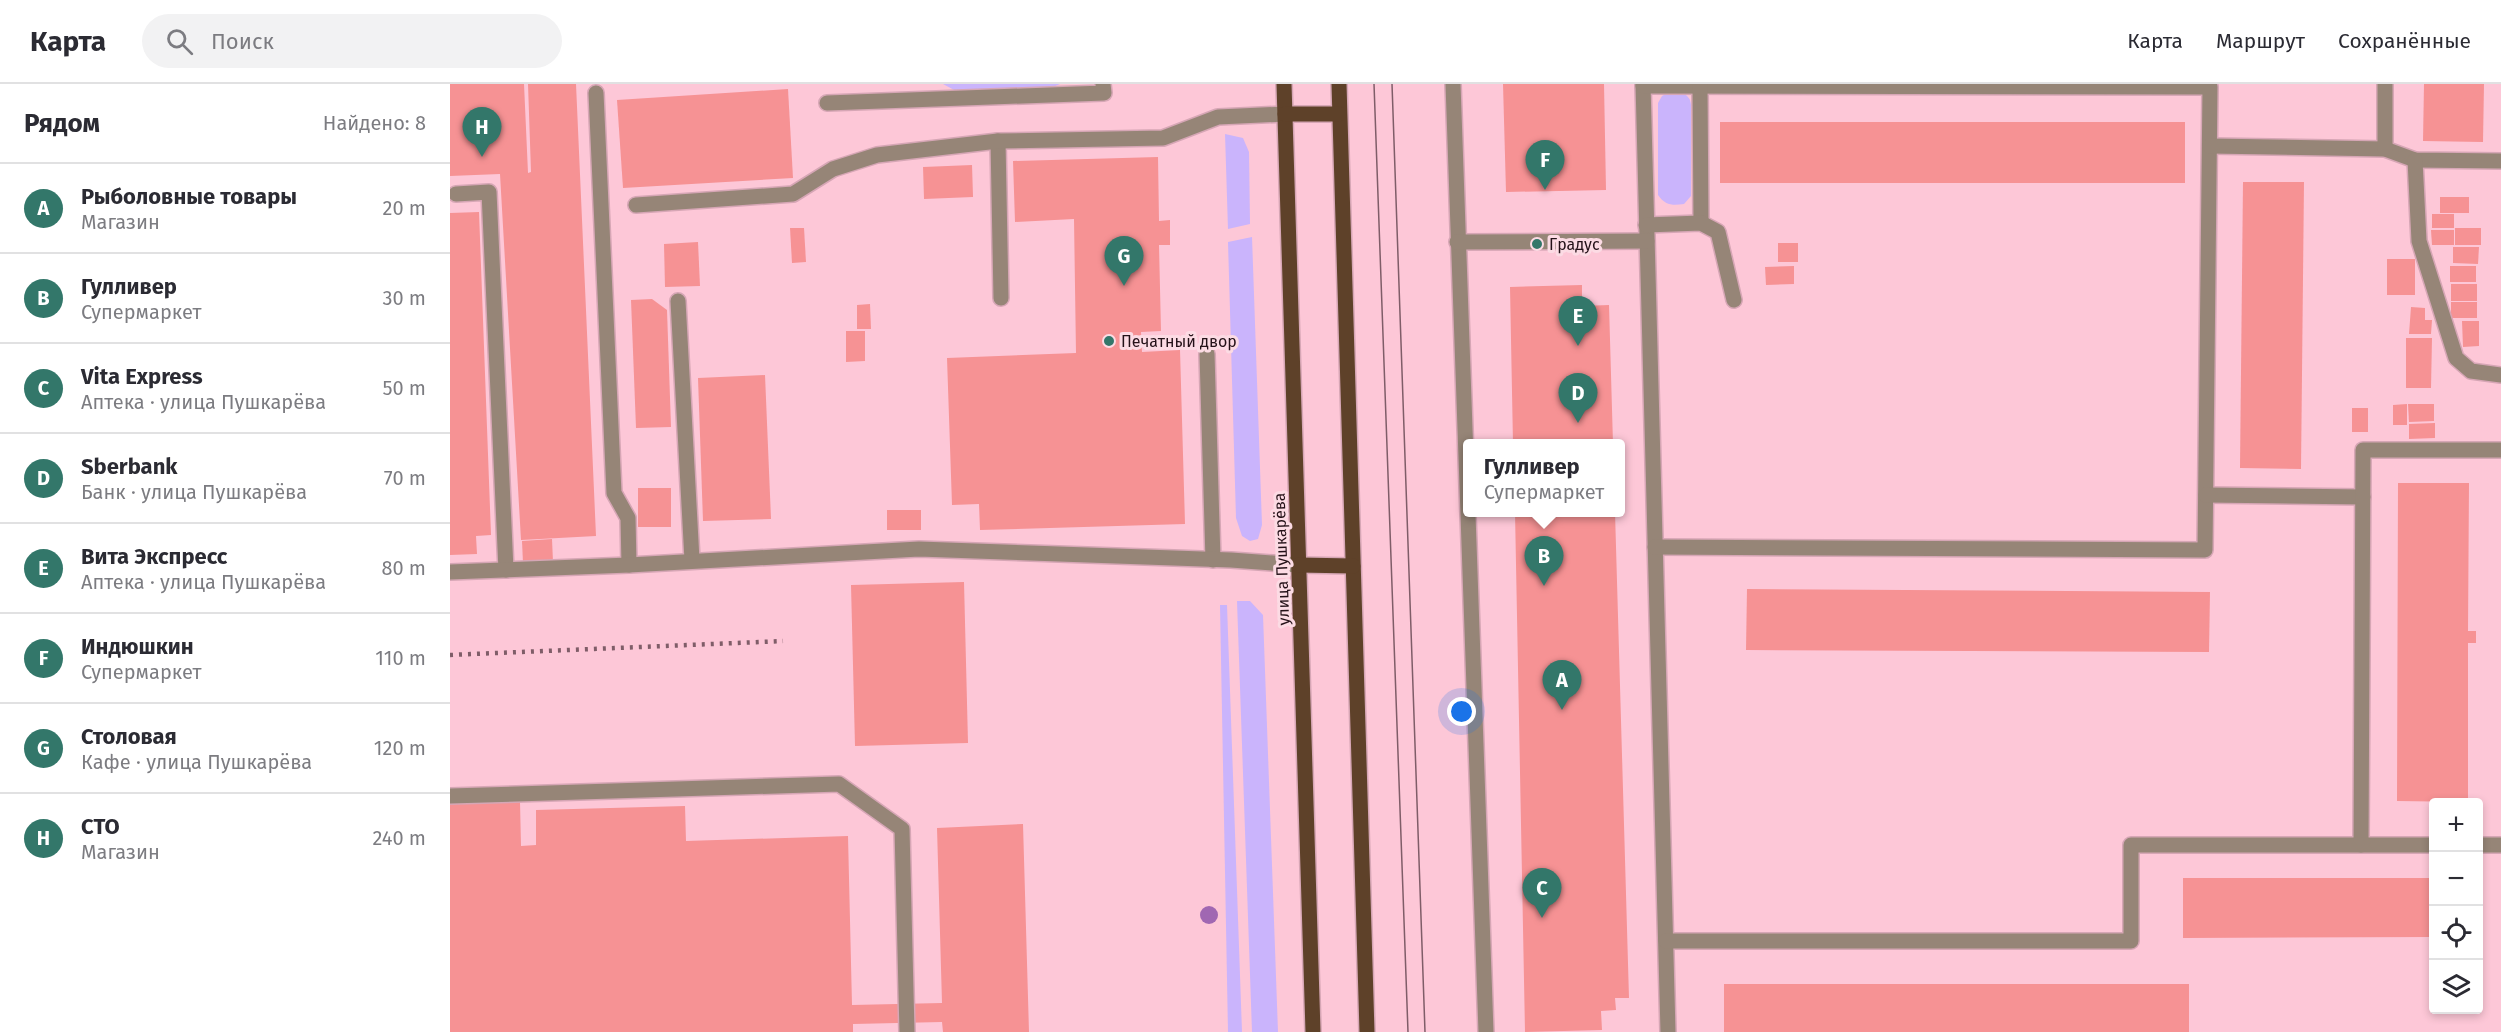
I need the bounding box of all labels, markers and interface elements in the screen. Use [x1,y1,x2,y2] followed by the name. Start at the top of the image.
[142,14,562,68] search box
[30,25,106,58] text: Карта
[163,25,196,58] icon: search
[211,28,274,55] text: Поиск
[2127,28,2183,54] text: Карта
[2216,28,2305,54] text: Маршрут
[2338,28,2471,54] text: Сохранённые
[462,107,501,157] pin: H
[24,108,100,139] text: Рядом
[323,111,426,135] text: Найдено: 8
[1526,141,1564,190] pin: F
[81,183,297,210] text: Рыболовные товары
[38,196,49,220] text: A
[383,196,426,220] text: 20 m
[81,210,160,234] text: Магазин
[1549,235,1600,254] place label: Градус
[1104,236,1144,286] pin: G
[1530,237,1544,251] marker: Градус
[81,273,177,300] text: Гулливер
[37,286,50,310] text: B
[382,286,426,310] text: 30 m
[1558,296,1598,346] pin: E
[81,300,201,324] text: Супермаркет
[1121,332,1237,351] place label: Печатный двор
[1102,334,1116,348] marker: Печатный двор
[81,363,203,390] text: Vita Express
[1558,374,1598,423] pin: D
[38,376,49,400] text: C
[382,376,426,400] text: 50 m
[81,390,326,414] text: Аптека · улица Пушкарёва
[1463,439,1625,517] popup
[81,453,178,480] text: Sberbank
[1484,453,1580,480] text: Гулливер
[37,466,50,490] text: D
[384,466,426,490] text: 70 m
[81,480,307,504] text: Банк · улица Пушкарёва
[1484,480,1604,504] text: Супермаркет
[1270,492,1293,626] street label: улица Пушкарёва
[1524,536,1564,586] pin: B
[81,543,227,570] text: Вита Экспресс
[38,556,49,580] text: E
[381,556,426,580] text: 80 m
[81,570,326,594] text: Аптека · улица Пушкарёва
[81,633,194,660] text: Индюшкин
[39,646,48,670] text: F
[375,646,426,670] text: 110 m
[81,660,201,684] text: Супермаркет
[1542,660,1582,710] pin: A
[1447,697,1476,726] your location
[81,723,177,750] text: Столовая
[37,736,50,760] text: G
[374,736,426,760] text: 120 m
[81,750,312,774] text: Кафе · улица Пушкарёва
[2429,798,2483,1014] map controls
[2429,798,2483,852] button: +
[81,813,120,840] text: СТО
[37,826,50,850] text: H
[372,826,426,850] text: 240 m
[81,840,160,864] text: Магазин
[2429,852,2483,906] button: −
[1522,868,1562,918] pin: C
[2429,906,2483,960] button: locate
[2429,960,2483,1014] button: layers

